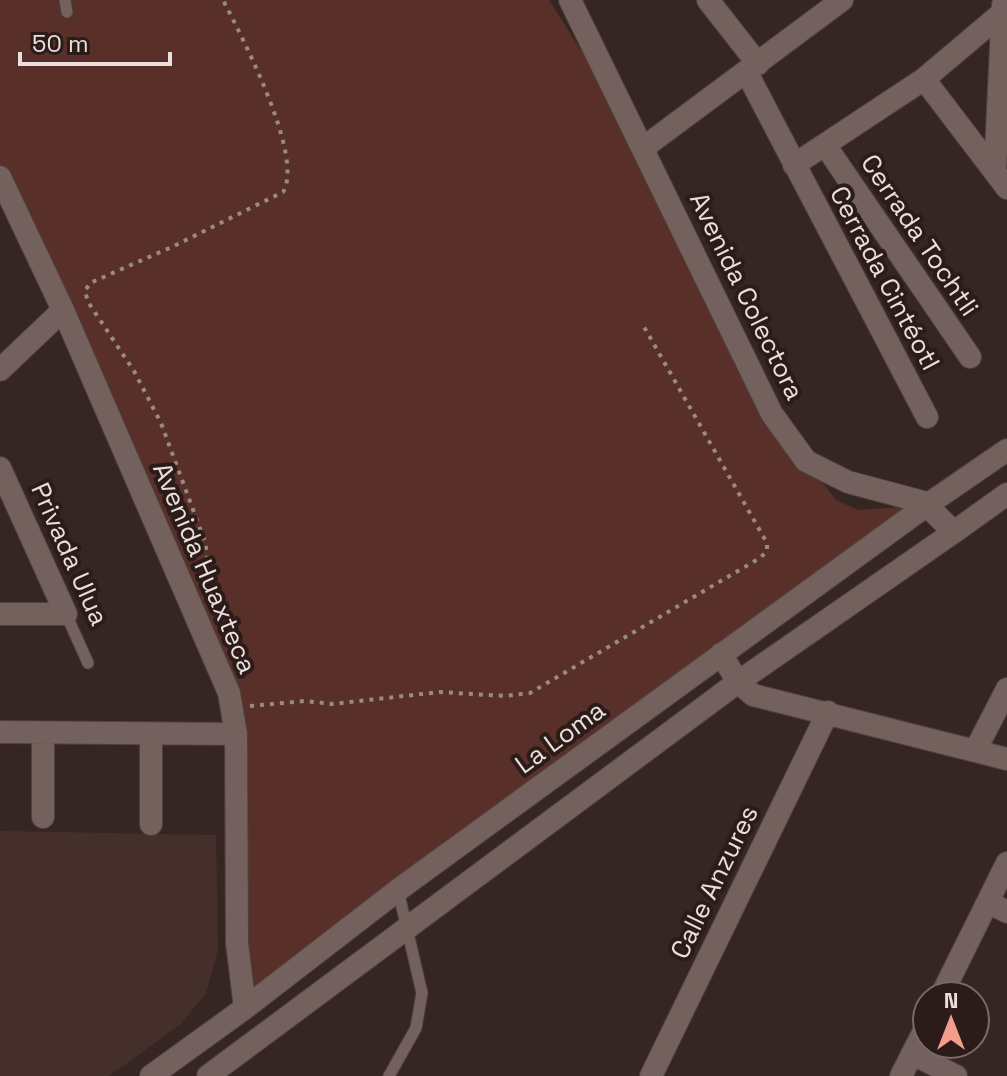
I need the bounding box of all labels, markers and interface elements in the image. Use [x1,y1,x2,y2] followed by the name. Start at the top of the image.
[20,16,170,66] scale bar
[32,28,89,59] text: 50 m
[853,148,987,322] street label: Cerrada Tochtli
[822,180,948,376] street label: Cerrada Cintéotl
[682,187,812,405] street label: Avenida Colectora
[145,457,265,679] street label: Avenida Huaxteca
[23,477,117,631] street label: Privada Ulua
[508,693,612,781] street label: La Loma
[662,800,766,964] street label: Calle Anzures
[911,980,991,1060] north arrow
[944,986,958,1014] text: N

